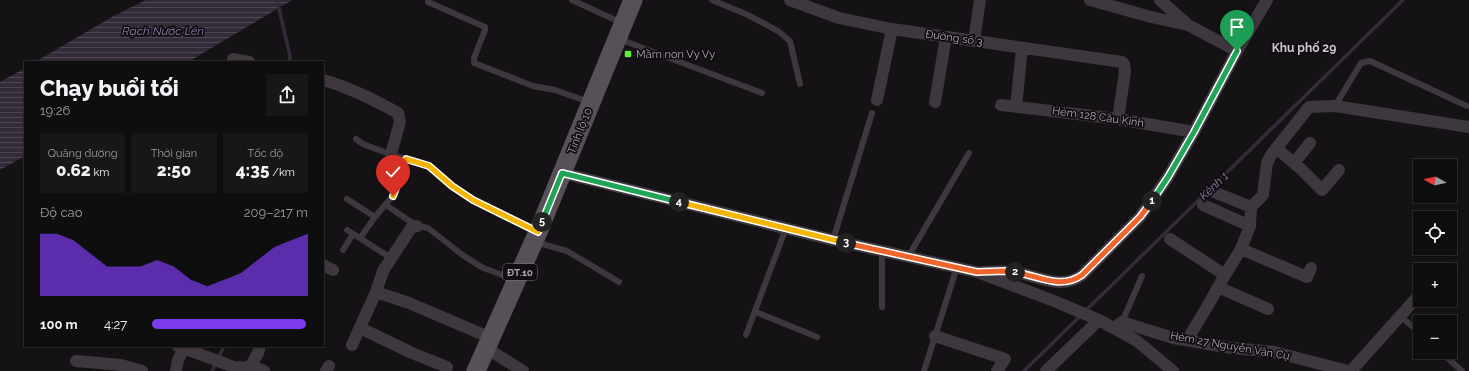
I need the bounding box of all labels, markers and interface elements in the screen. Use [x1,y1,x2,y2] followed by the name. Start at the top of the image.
[1220,10,1254,51] pin
[1226,16,1248,38] icon: arrive
[122,24,204,38] water label: Rạch Nước Lên
[925,28,984,48] street label: Đường số 3
[1272,41,1336,55] district label: Khu phố 29
[636,48,715,61] place label: Mầm non Vy Vy
[623,49,633,59] marker: Mầm non Vy Vy
[266,74,308,116] button: share
[40,75,179,101] text: Chạy buổi tối
[40,103,70,118] text: 19:26
[1051,104,1145,130] street label: Hẻm 128 Cầu Kinh
[565,106,595,156] street label: Tỉnh lộ 10
[48,147,118,160] text: Quãng đường
[151,147,197,160] text: Thời gian
[248,147,283,160] text: Tốc độ
[376,155,410,196] pin
[1413,159,1457,203] north arrow
[1413,159,1457,359] map controls
[56,160,91,180] text: 0.62
[157,160,191,180] text: 2:50
[236,160,269,180] text: 4:35
[382,161,404,183] icon: check
[91,166,109,179] text: km
[269,166,295,179] text: /km
[1197,169,1231,203] water label: Kênh 1
[1142,191,1162,211] pin: 1
[669,192,689,212] pin: 4
[1149,194,1155,207] text: 1
[676,195,682,208] text: 4
[40,205,82,220] text: Độ cao
[244,205,308,220] text: 209–217 m
[1413,211,1457,255] button: locate
[532,212,552,232] pin: 5
[539,215,545,228] text: 5
[836,233,856,253] pin: 3
[843,236,849,249] text: 3
[1005,262,1025,282] pin: 2
[1413,263,1457,307] button: +
[503,264,537,280] road number: ĐT.10
[1012,265,1018,278] text: 2
[1413,315,1457,359] button: −
[40,317,78,332] text: 100 m
[104,317,127,332] text: 4:27
[1169,329,1291,363] street label: Hẻm 27 Nguyễn Văn Cự

